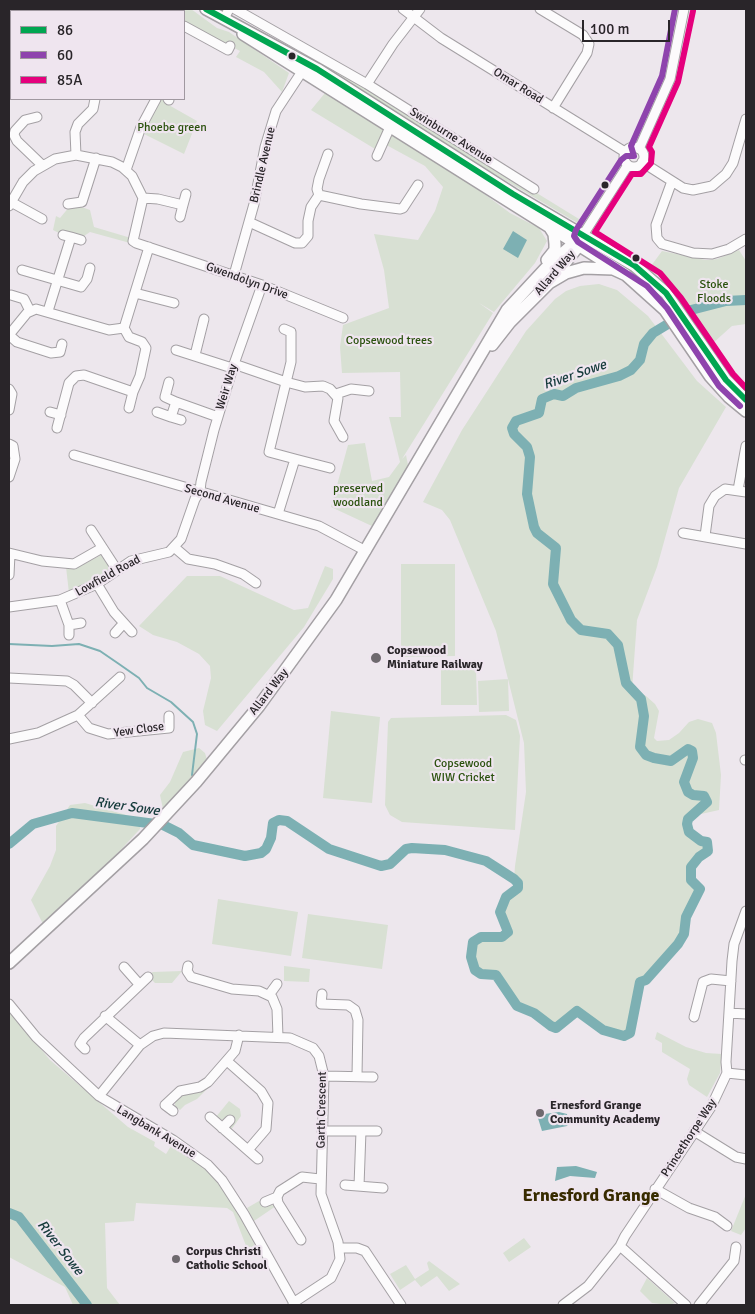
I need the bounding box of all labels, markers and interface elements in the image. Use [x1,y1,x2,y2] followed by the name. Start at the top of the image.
[10,10,185,100] legend
[585,10,672,42] scale bar
[590,20,630,38] text: 100 m
[57,21,73,39] text: 86
[57,46,73,64] text: 60
[287,51,297,61] unlabelled marker
[490,65,546,107] street label: Omar Road
[57,71,82,89] text: 85A
[407,105,495,167] street label: Swinburne Avenue
[137,121,207,135] park label: Phoebe green
[247,126,279,204] street label: Brindle Avenue
[600,180,610,190] unlabelled marker
[532,248,578,298] street label: Allard Way
[631,253,641,263] unlabelled marker
[204,259,290,303] street label: Gwendolyn Drive
[697,278,731,306] park label: Stoke Floods
[346,334,432,348] park label: Copsewood trees
[541,356,609,394] water label: River Sowe
[213,362,241,412] street label: Weir Way
[183,481,261,517] street label: Second Avenue
[333,482,383,510] park label: preserved woodland
[73,552,143,600] street label: Lowfield Road
[387,644,483,672] place label: Copsewood Miniature Railway
[369,651,383,665] marker: Copsewood Miniature Railway
[246,666,292,718] street label: Allard Way
[113,719,165,741] street label: Yew Close
[431,757,495,785] park label: Copsewood WIW Cricket
[93,794,161,820] water label: River Sowe
[314,1071,330,1149] street label: Garth Crescent
[658,1096,720,1180] street label: Princethorpe Way
[550,1099,660,1127] place label: Ernesford Grange Community Academy
[114,1103,198,1161] street label: Langbank Avenue
[534,1107,546,1119] marker: Ernesford Grange Community Academy
[522,1185,660,1207] district label: Ernesford Grange
[33,1217,87,1279] water label: River Sowe
[186,1245,267,1273] place label: Corpus Christi Catholic School
[170,1253,182,1265] marker: Corpus Christi Catholic School

